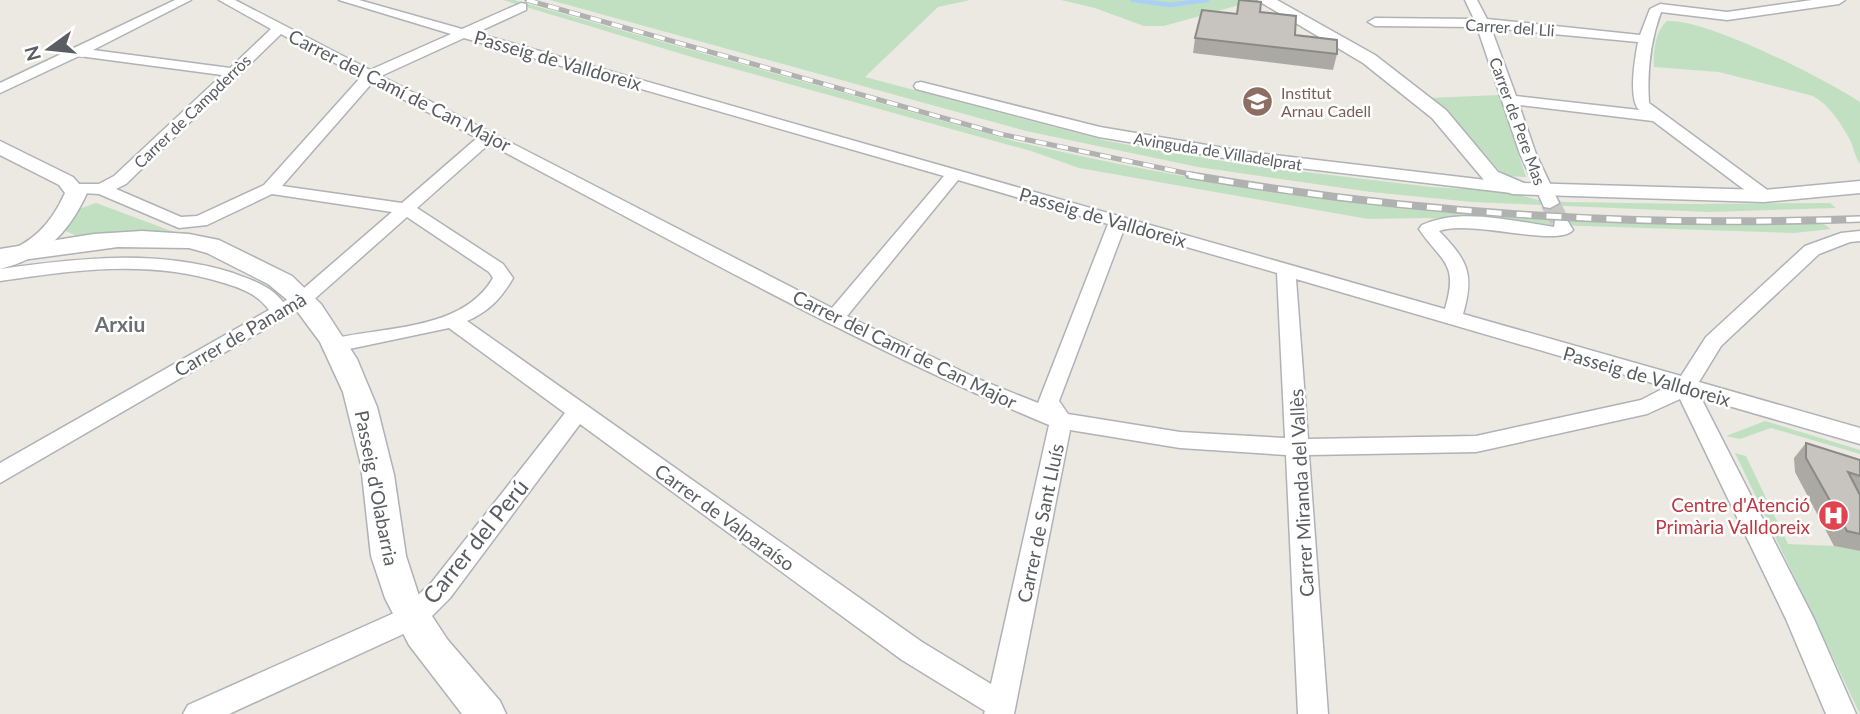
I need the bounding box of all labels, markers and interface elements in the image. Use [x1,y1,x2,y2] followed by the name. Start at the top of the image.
[14,14,84,84] north arrow
[1465,14,1555,40] street label: Carrer del Lli
[285,24,515,156] street label: Carrer del Camí de Can Major
[472,25,645,95] street label: Passeig de Valldoreix
[19,43,45,64] text: N
[130,50,254,172] street label: Carrer de Campderròs
[1486,54,1550,188] street label: Carrer de Pere Mas
[1281,83,1371,120] place label: Institut Arnau Cadell
[1241,84,1275,118] school or university icon: Institut Arnau Cadell
[1133,128,1304,174] street label: Avinguda de Villadelprat
[1017,182,1190,252] street label: Passeig de Valldoreix
[789,285,1021,413] street label: Carrer del Camí de Can Major
[170,287,310,381] street label: Carrer de Panamà
[94,311,145,336] district label: Arxiu
[1561,341,1734,411] street label: Passeig de Valldoreix
[1284,388,1318,598] street label: Carrer Miranda del Vallès
[351,408,403,568] street label: Passeig d'Olabarria
[1012,441,1068,605] street label: Carrer de Sant Lluís
[651,459,799,575] street label: Carrer de Valparaíso
[416,473,534,609] street label: Carrer del Perú
[1655,493,1811,538] place label: Centre d'Atenció Primària Valldoreix
[1816,498,1850,532] hospital icon: Centre d'Atenció Primària Valldoreix

